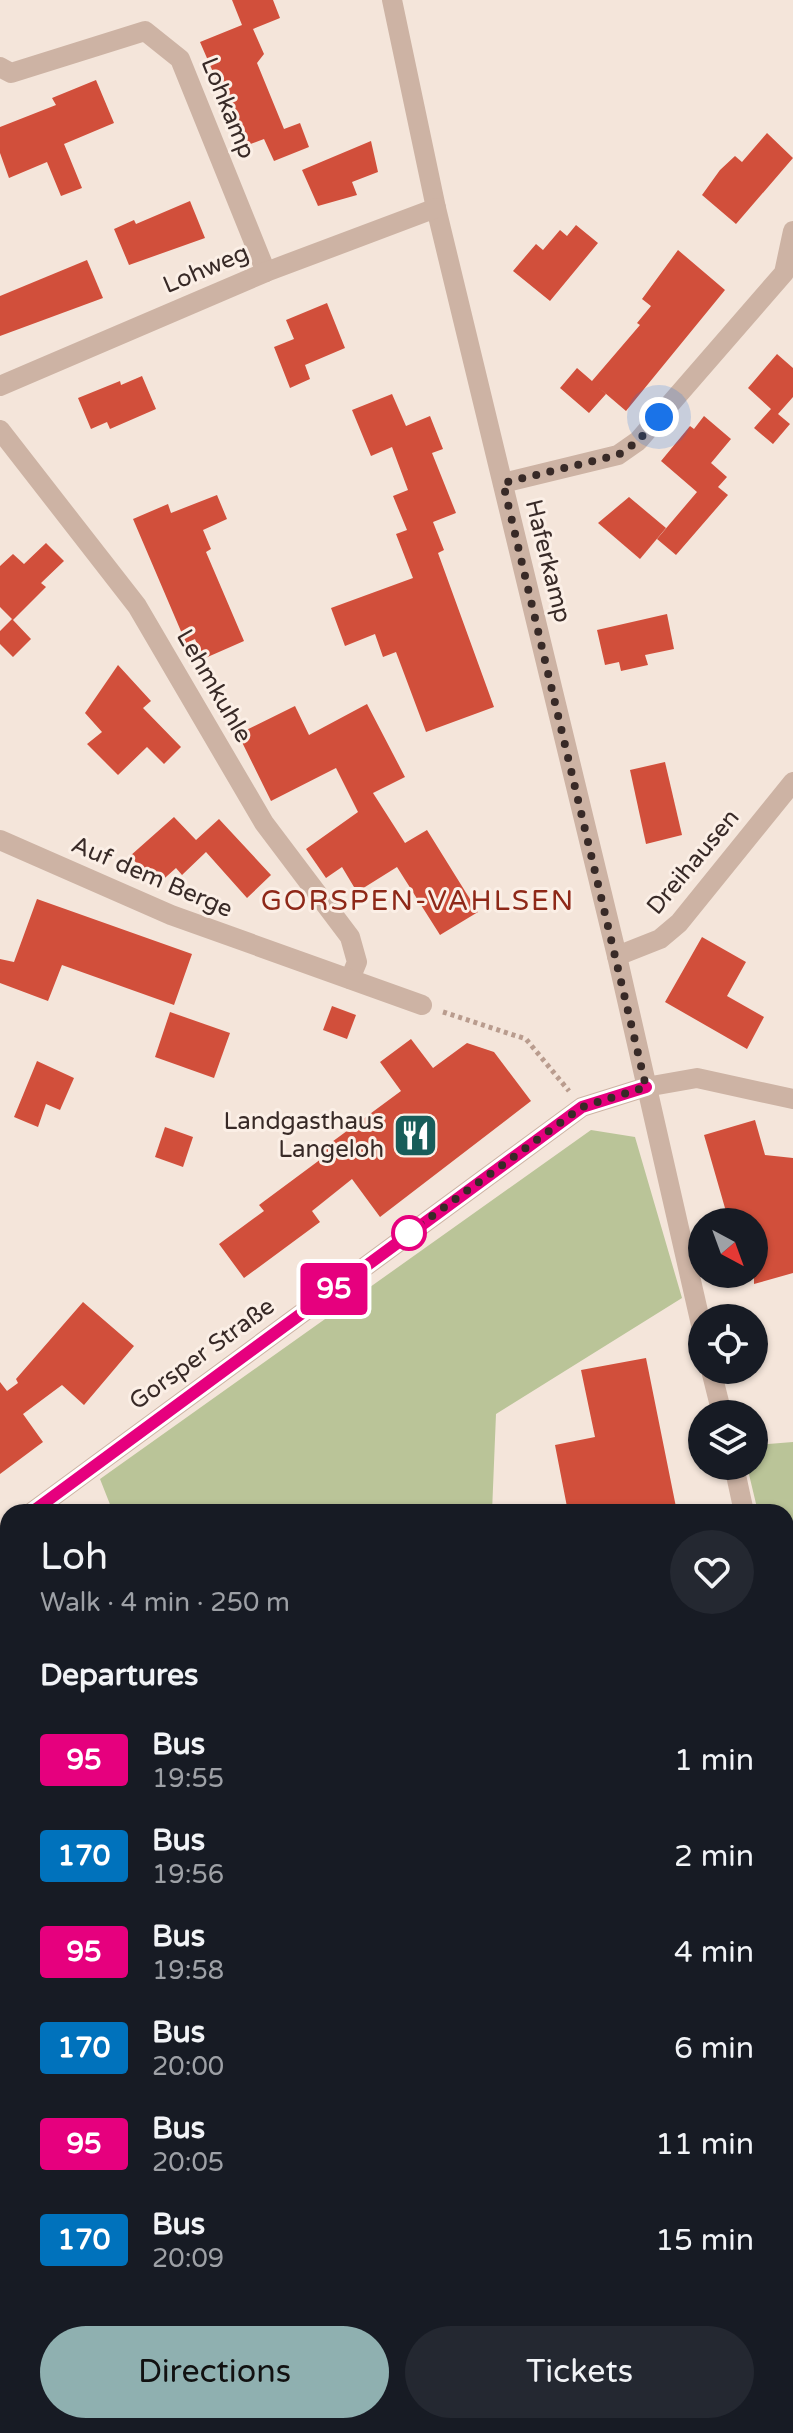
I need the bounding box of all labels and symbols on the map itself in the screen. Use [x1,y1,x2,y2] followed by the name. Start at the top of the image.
[195,53,261,163] street label: Lohkamp
[159,238,253,300] street label: Lohweg
[639,397,679,437] your location
[519,496,577,626] street label: Haferkamp
[170,624,258,748] street label: Lehmkuhle
[641,803,745,921] street label: Dreihausen
[67,830,237,924] street label: Auf dem Berge
[261,884,575,918] district label: GORSPEN-VAHLSEN
[224,1107,384,1164] place label: Landgasthaus Langeloh
[391,1111,439,1159] restaurant icon: Landgasthaus Langeloh
[688,1208,768,1288] north arrow
[392,1216,426,1250] unlabelled marker
[298,1263,370,1315] line badge: 95
[124,1292,280,1416] street label: Gorsper Straße

